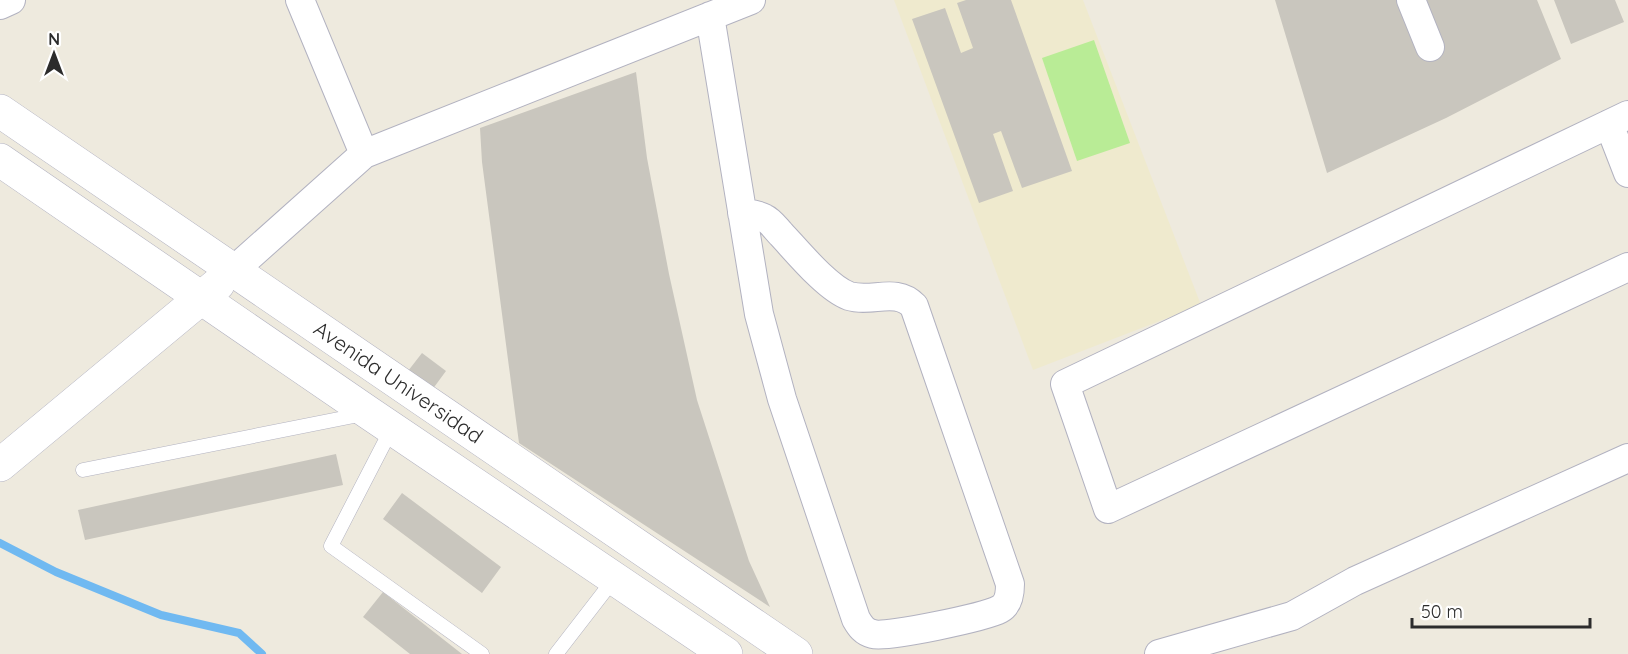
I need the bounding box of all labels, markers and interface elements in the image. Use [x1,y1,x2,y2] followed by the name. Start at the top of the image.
[24,24,84,84] north arrow
[48,29,60,49] text: N
[309,315,488,449] street label: Avenida Universidad
[1412,591,1590,629] scale bar
[1421,600,1463,623] text: 50 m

